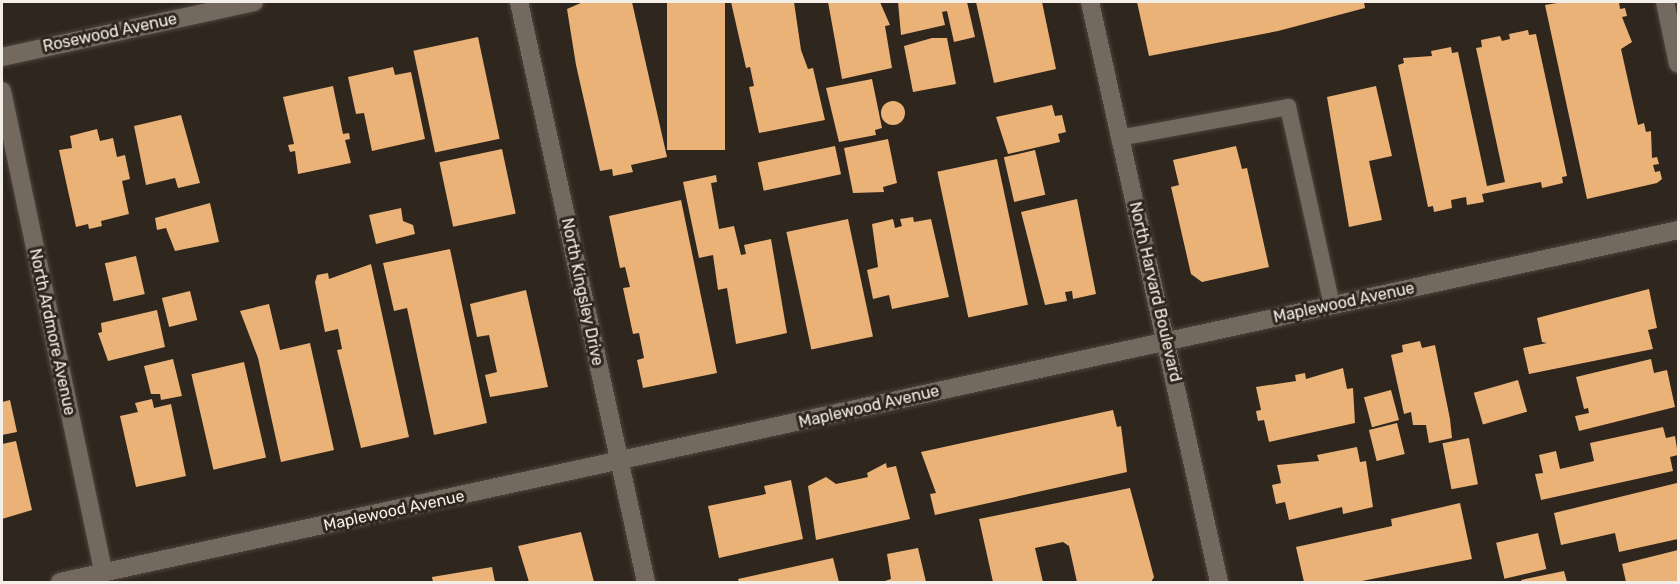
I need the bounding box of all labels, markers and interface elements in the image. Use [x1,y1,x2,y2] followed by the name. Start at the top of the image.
[41,9,179,57] street label: Rosewood Avenue
[1125,200,1185,384] street label: North Harvard Boulevard
[557,216,607,368] street label: North Kingsley Drive
[25,247,79,417] street label: North Ardmore Avenue
[1272,279,1416,327] street label: Maplewood Avenue
[797,381,941,433] street label: Maplewood Avenue
[322,487,466,535] street label: Maplewood Avenue

